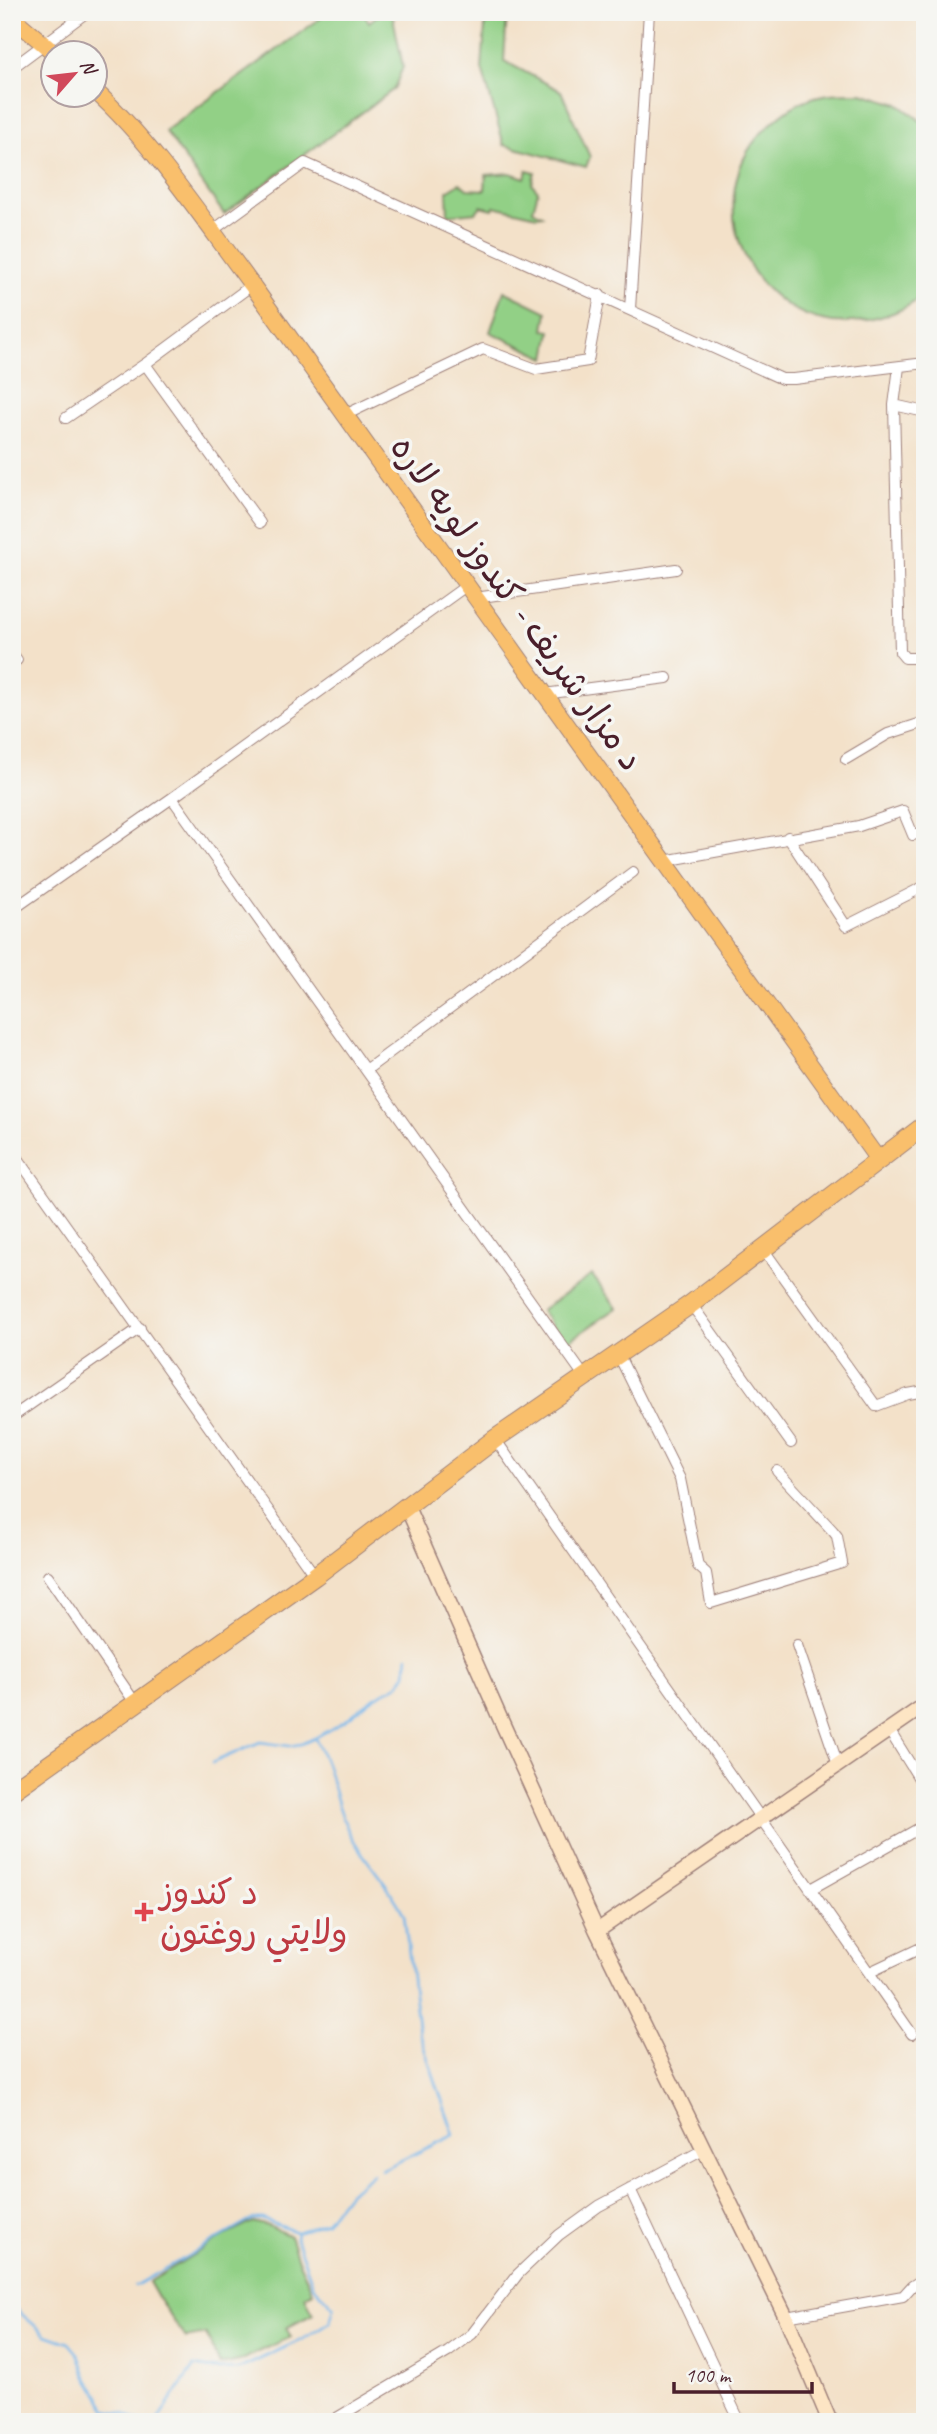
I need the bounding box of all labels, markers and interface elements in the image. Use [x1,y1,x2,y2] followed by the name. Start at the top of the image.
[38,38,108,108] north arrow
[75,56,103,80] text: N
[380,426,654,780] street label: د مزار شریف - کندوز لویه لاره
[157,1870,348,1963] place label: د کندوز ولایتي روغتون
[134,1902,154,1922] marker: د کندوز ولایتي روغتون
[674,2350,813,2394] scale bar
[685,2362,732,2388] text: 100 m

